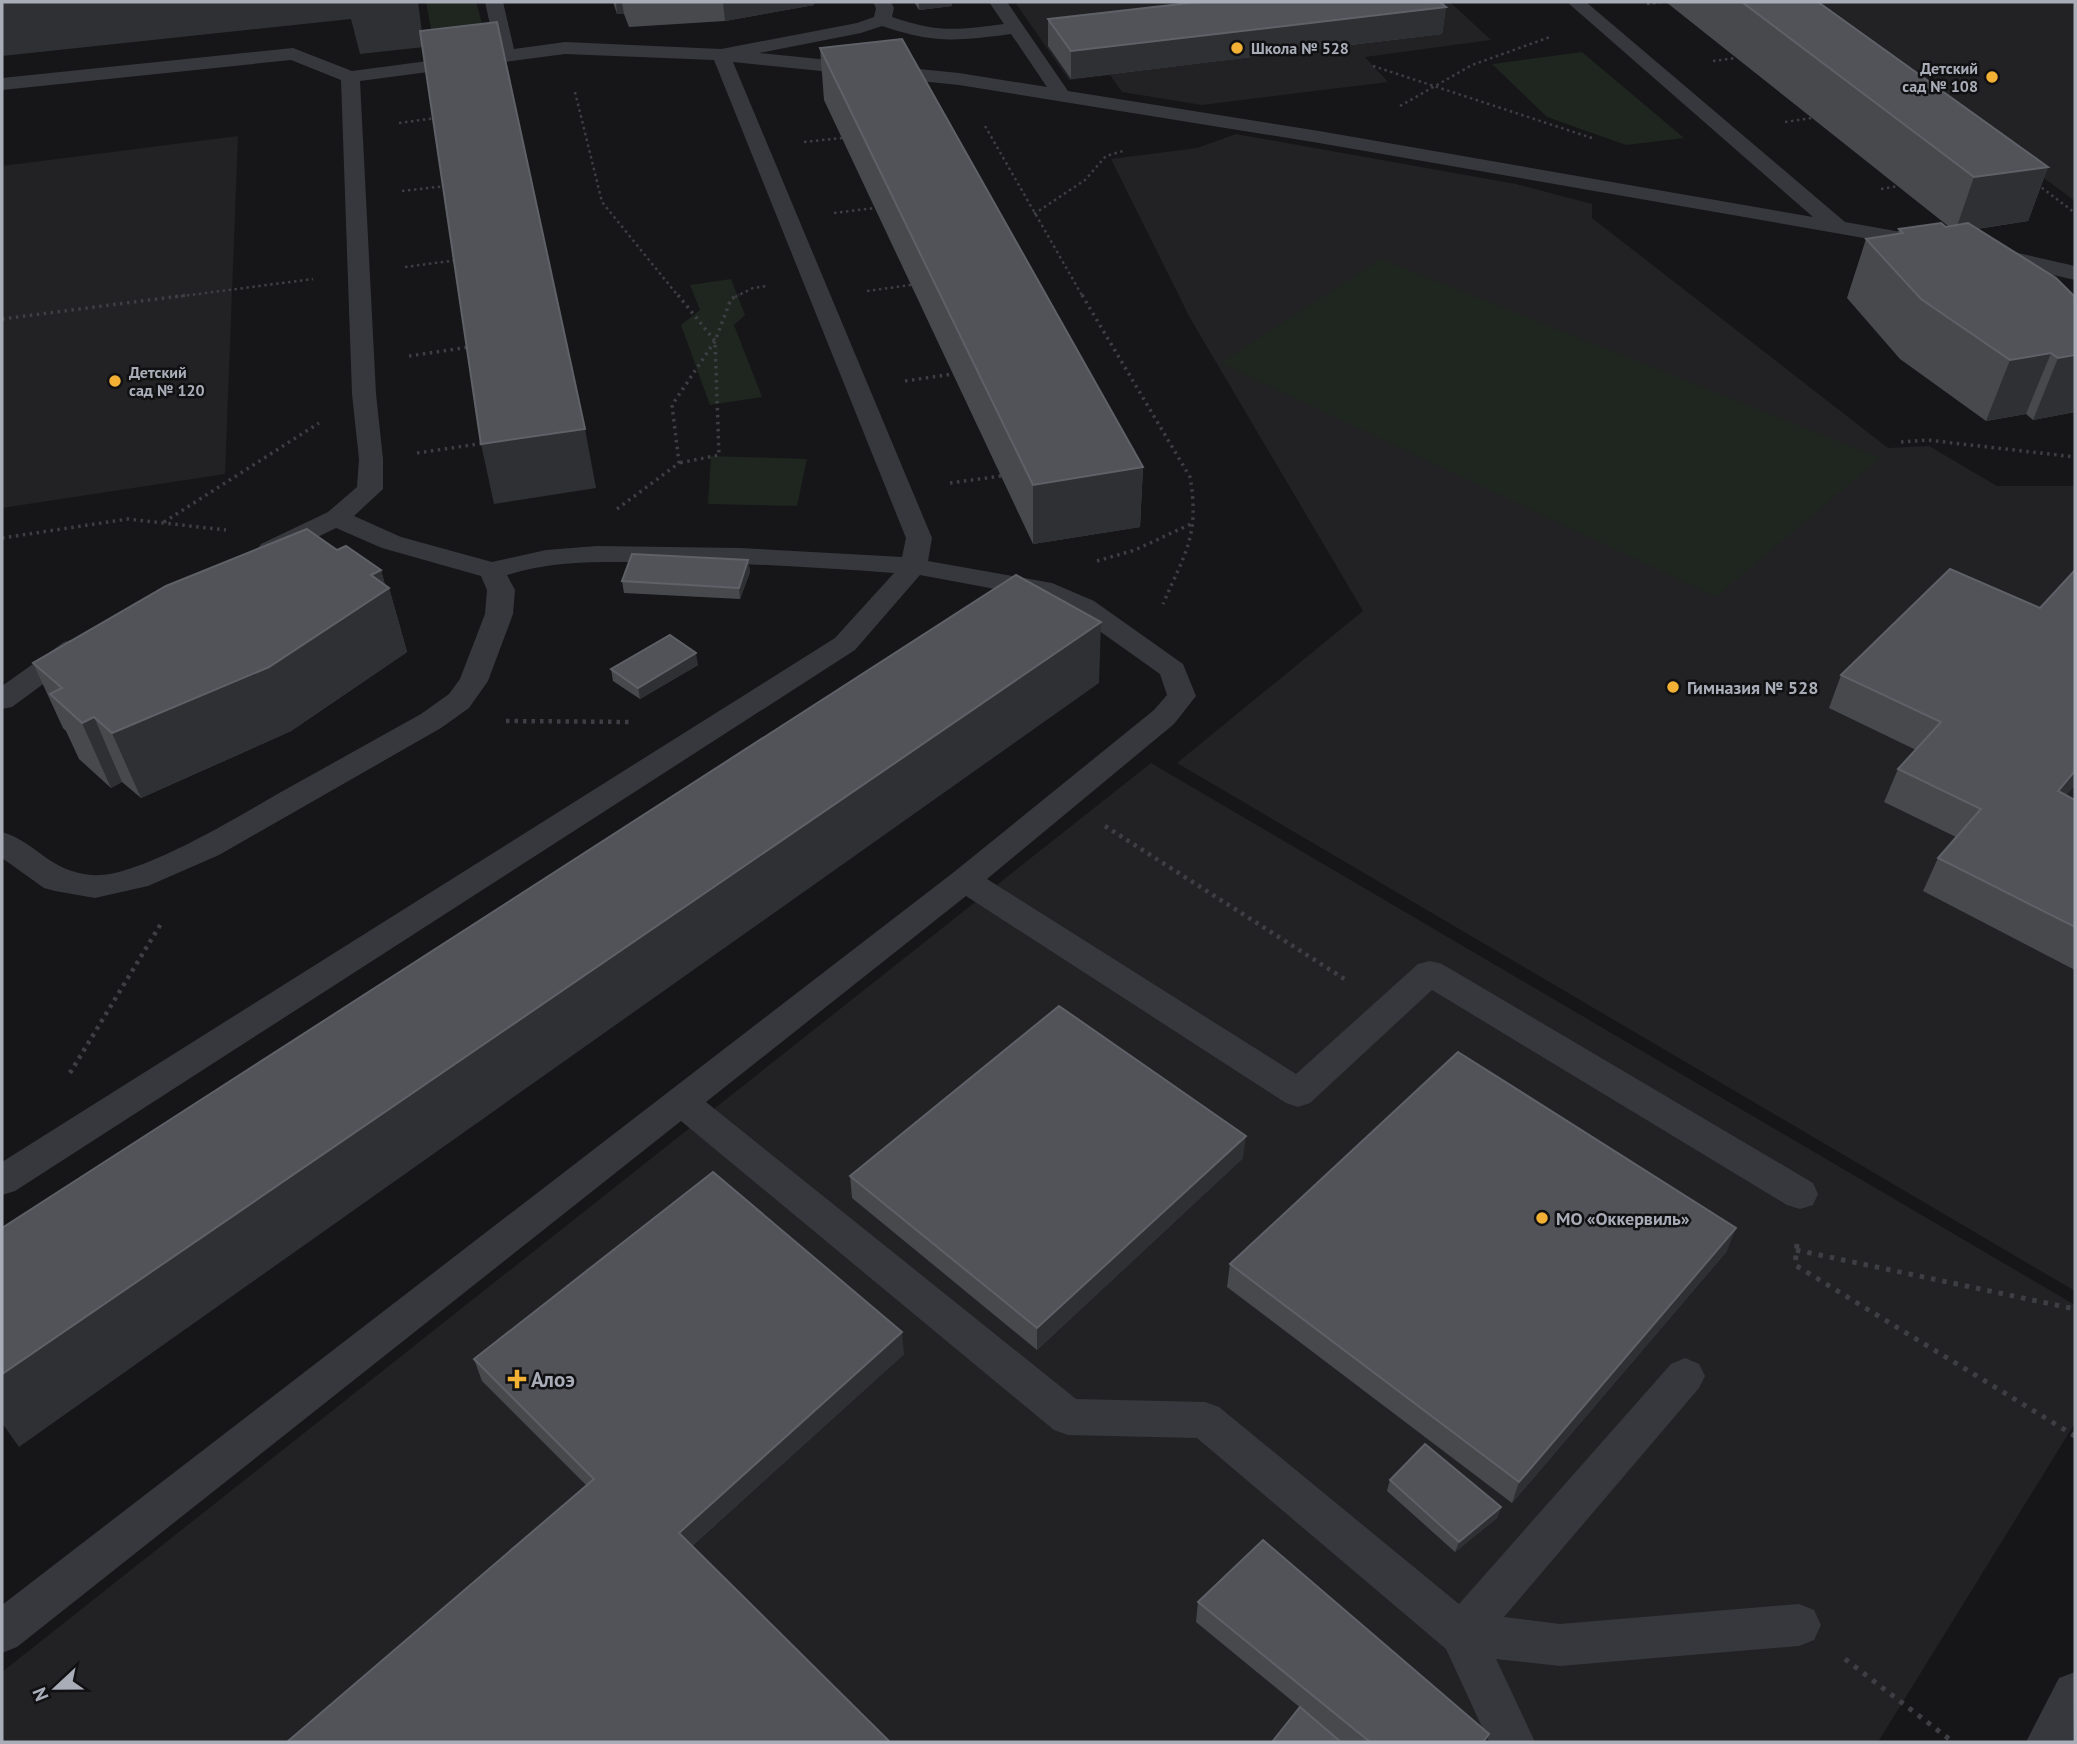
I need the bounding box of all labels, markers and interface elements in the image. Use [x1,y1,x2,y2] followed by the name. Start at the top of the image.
[1251,38,1349,58] place label: Школа № 528
[1229,40,1245,56] marker: Школа № 528
[1902,58,1978,96] place label: Детский сад № 108
[1984,69,2000,85] marker: Детский сад № 108
[129,362,205,400] place label: Детский сад № 120
[107,373,123,389] marker: Детский сад № 120
[1687,676,1818,699] place label: Гимназия № 528
[1665,679,1681,695] marker: Гимназия № 528
[1556,1207,1690,1230] place label: МО «Оккервиль»
[1534,1210,1550,1226] marker: МО «Оккервиль»
[531,1366,575,1393] place label: Алоэ
[509,1371,525,1387] marker: Алоэ
[21,1653,91,1723] north arrow
[27,1684,54,1705] text: N

